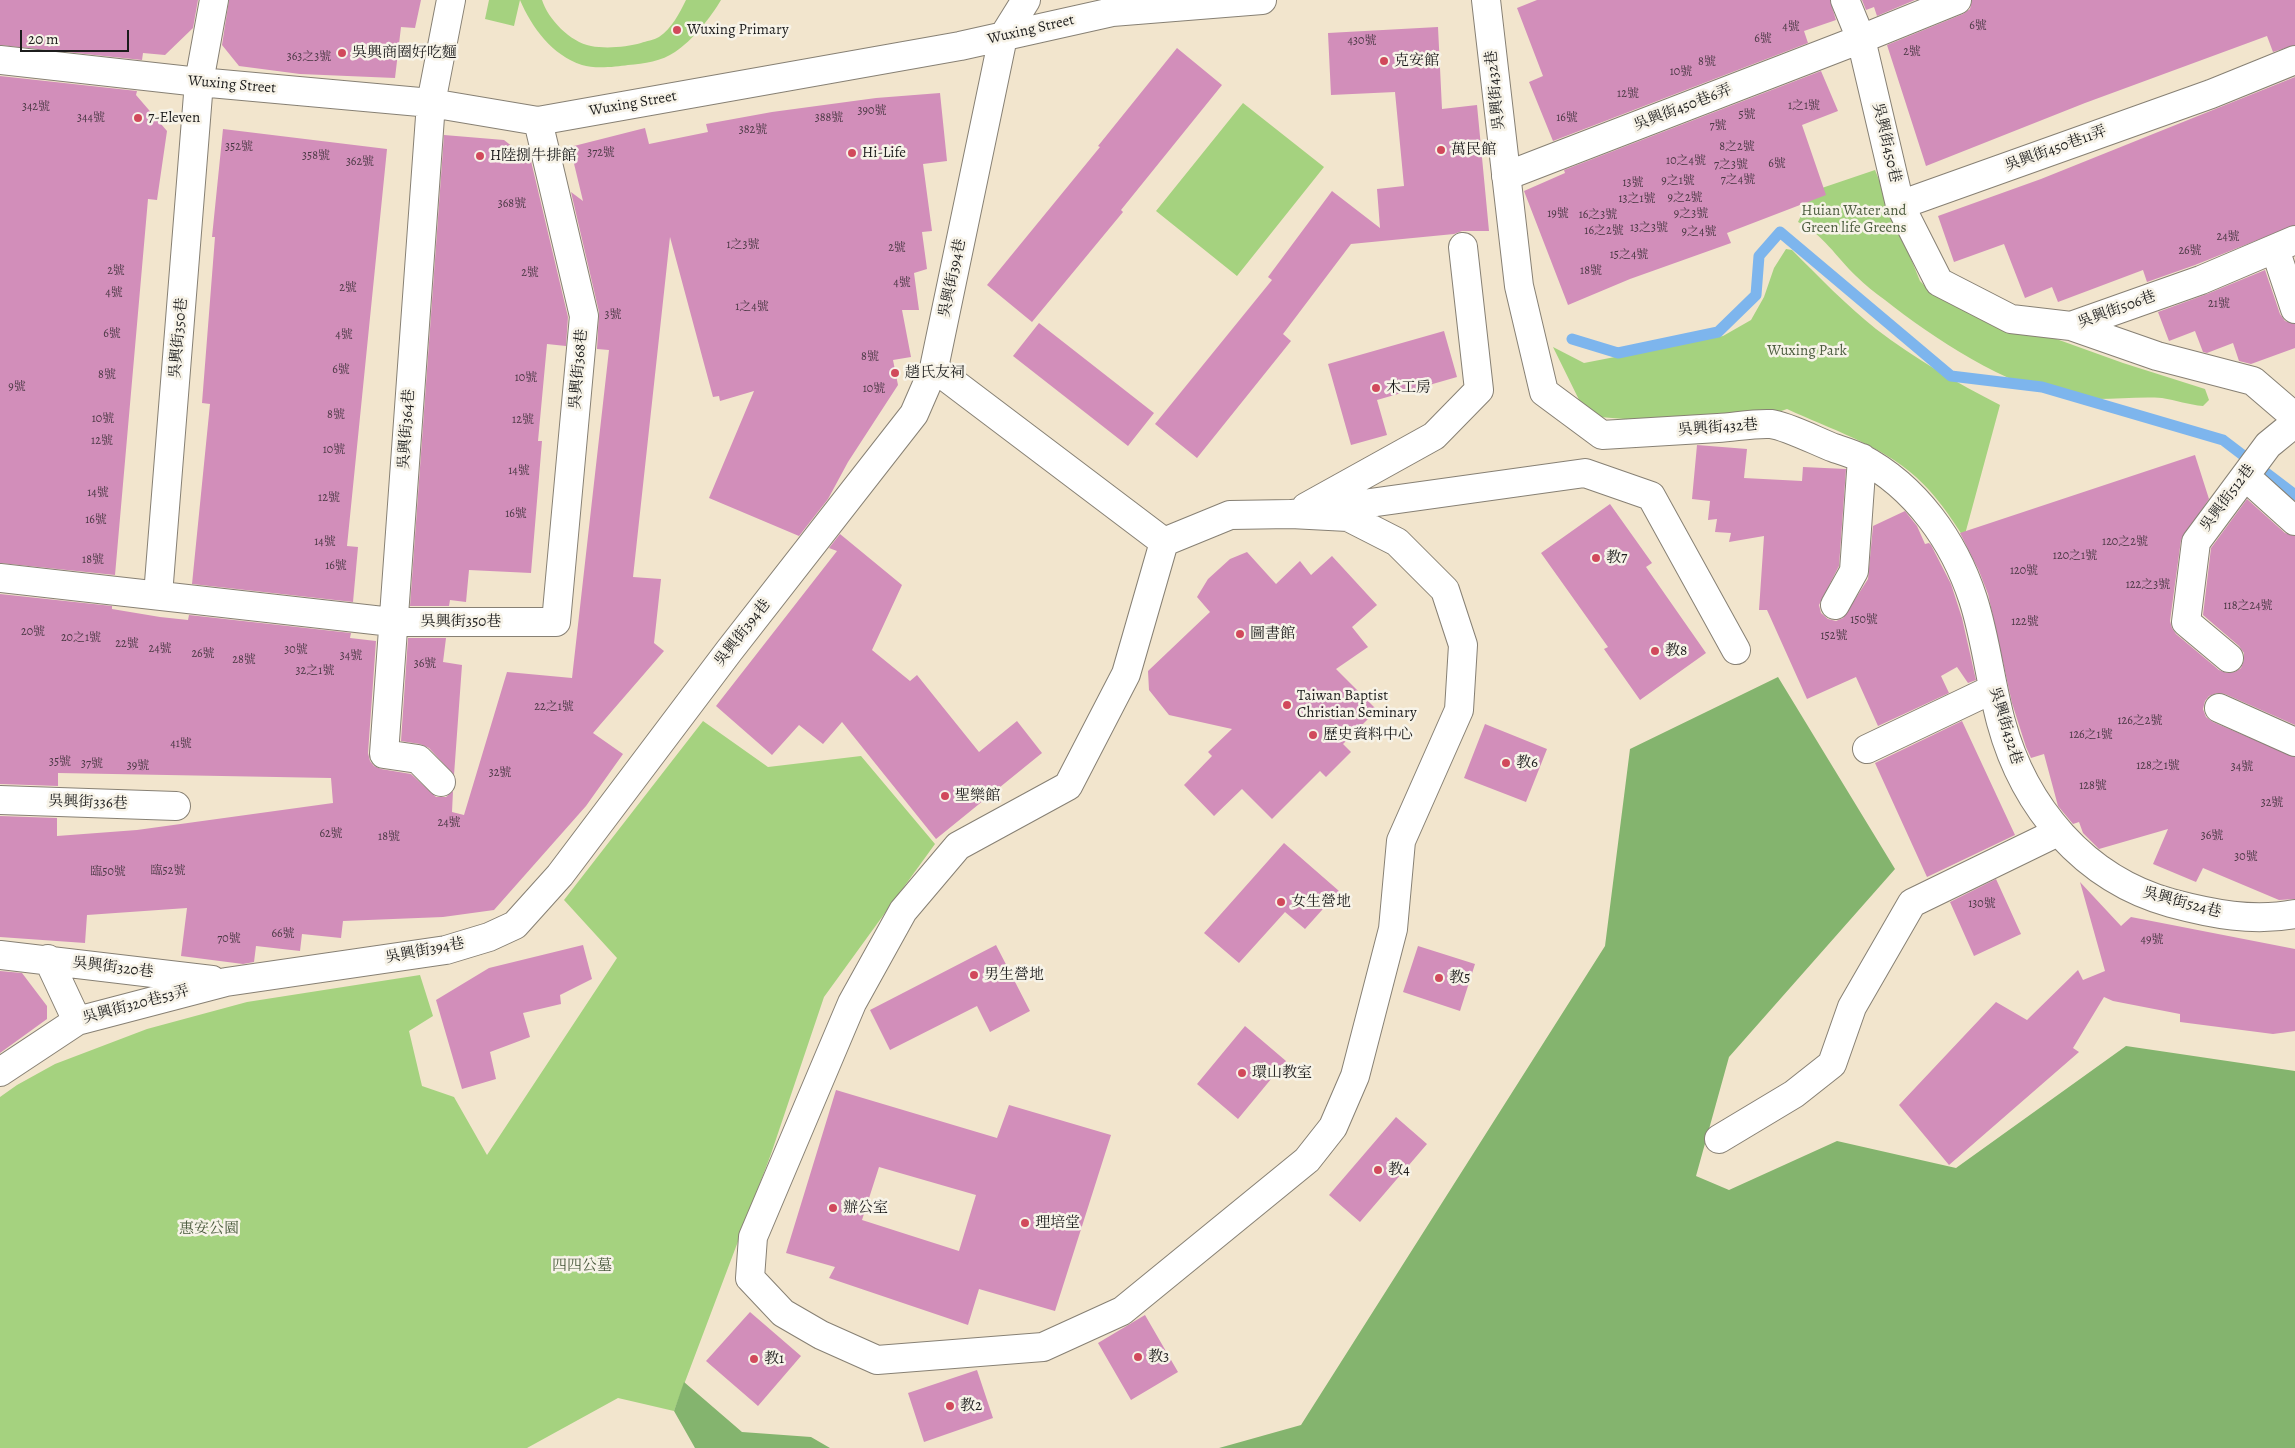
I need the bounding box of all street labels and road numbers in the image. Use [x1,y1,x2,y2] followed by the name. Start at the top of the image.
[986,11,1076,49] street label: Wuxing Street
[1483,49,1509,131] street label: 吳興街432巷
[187,72,277,98] street label: Wuxing Street
[1632,81,1734,135] street label: 吳興街450巷6弄
[588,87,678,121] street label: Wuxing Street
[1868,101,1904,185] street label: 吳興街450巷
[2003,122,2109,176] street label: 吳興街450巷11弄
[936,237,970,319] street label: 吳興街394巷
[2076,288,2158,332] street label: 吳興街506巷
[167,297,191,379] street label: 吳興街350巷
[567,328,591,410] street label: 吳興街368巷
[395,388,419,470] street label: 吳興街364巷
[1677,416,1759,440] street label: 吳興街432巷
[2197,461,2259,535] street label: 吳興街512巷
[711,596,775,670] street label: 吳興街394巷
[421,613,501,631] street label: 吳興街350巷
[1985,685,2025,767] street label: 吳興街432巷
[48,793,128,813] street label: 吳興街336巷
[2141,884,2223,922] street label: 吳興街524巷
[384,935,466,967] street label: 吳興街394巷
[72,954,154,982] street label: 吳興街320巷
[81,982,191,1028] street label: 吳興街320巷53弄

